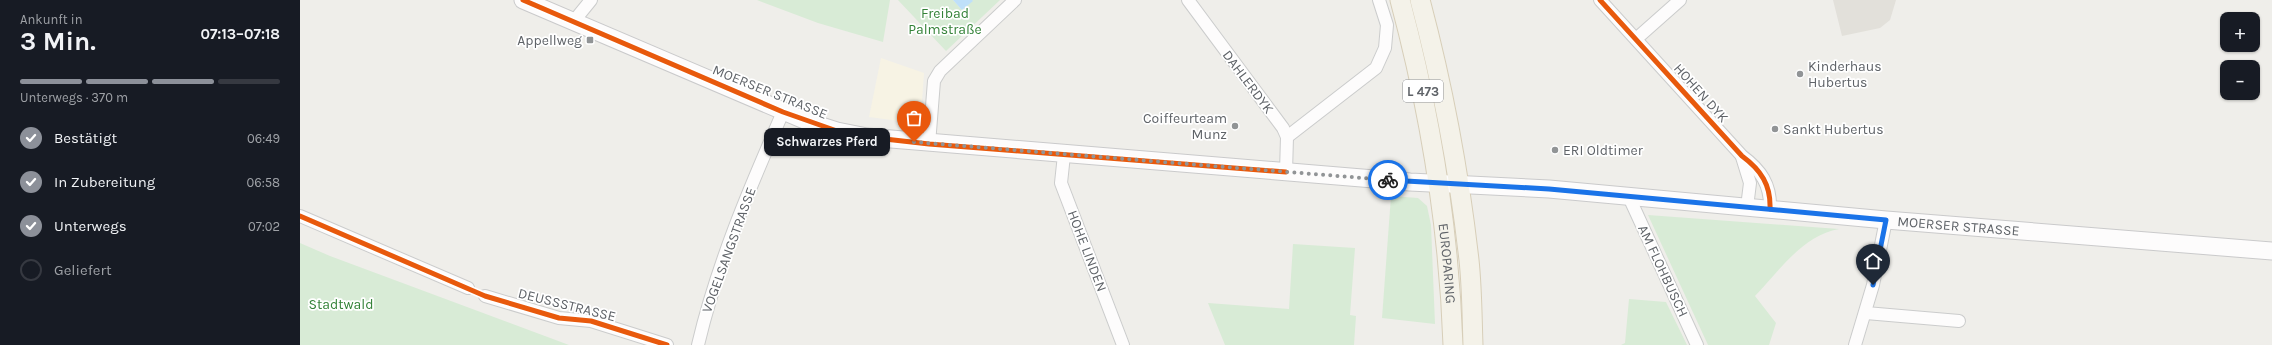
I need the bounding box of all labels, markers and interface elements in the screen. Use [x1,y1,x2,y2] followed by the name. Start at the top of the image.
[908,5,982,38] park label: Freibad Palmstraße
[20,12,83,27] text: Ankunft in
[2220,12,2260,100] map controls
[2220,12,2260,52] button: +
[200,25,280,43] text: 07:13–07:18
[20,26,96,57] text: 3 Min.
[517,32,582,49] place label: Appellweg
[585,35,595,45] marker: Appellweg
[1219,47,1278,117] street label: DAHLERDYK
[1808,58,1882,91] place label: Kinderhaus Hubertus
[1670,60,1732,126] street label: HOHEN DYK
[2220,60,2260,100] button: −
[710,61,830,123] street label: MOERSER STRASSE
[1795,69,1805,79] marker: Kinderhaus Hubertus
[1403,80,1443,102] road number: L 473
[20,90,128,105] text: Unterwegs · 370 m
[897,101,931,142] pin
[903,107,925,129] icon: bag
[1143,110,1227,143] place label: Coiffeurteam Munz
[1230,121,1240,131] marker: Coiffeurteam Munz
[1783,121,1884,138] place label: Sankt Hubertus
[1770,124,1780,134] marker: Sankt Hubertus
[20,127,42,149] icon: check
[764,128,890,156] callout: Schwarzes Pferd
[54,129,117,147] text: Bestätigt
[247,131,280,146] text: 06:49
[776,134,878,149] text: Schwarzes Pferd
[1563,142,1644,159] place label: ERI Oldtimer
[1550,145,1560,155] marker: ERI Oldtimer
[1368,160,1408,200] courier
[1377,169,1399,191] icon: bike
[20,171,42,193] icon: check
[54,173,155,191] text: In Zubereitung
[247,175,280,190] text: 06:58
[698,185,760,315] street label: VOGELSANGSTRASSE
[1064,208,1110,294] street label: HOHE LINDEN
[1897,212,2020,239] street label: MOERSER STRASSE
[20,215,42,237] icon: check
[54,217,127,235] text: Unterwegs
[248,219,280,234] text: 07:02
[1435,222,1459,304] street label: EUROPARING
[1634,222,1692,320] street label: AM FLOHBUSCH
[1856,244,1890,285] pin
[1862,250,1884,272] icon: home
[54,261,112,279] text: Geliefert
[516,285,618,325] street label: DEUSSSTRASSE
[308,296,374,313] park label: Stadtwald

